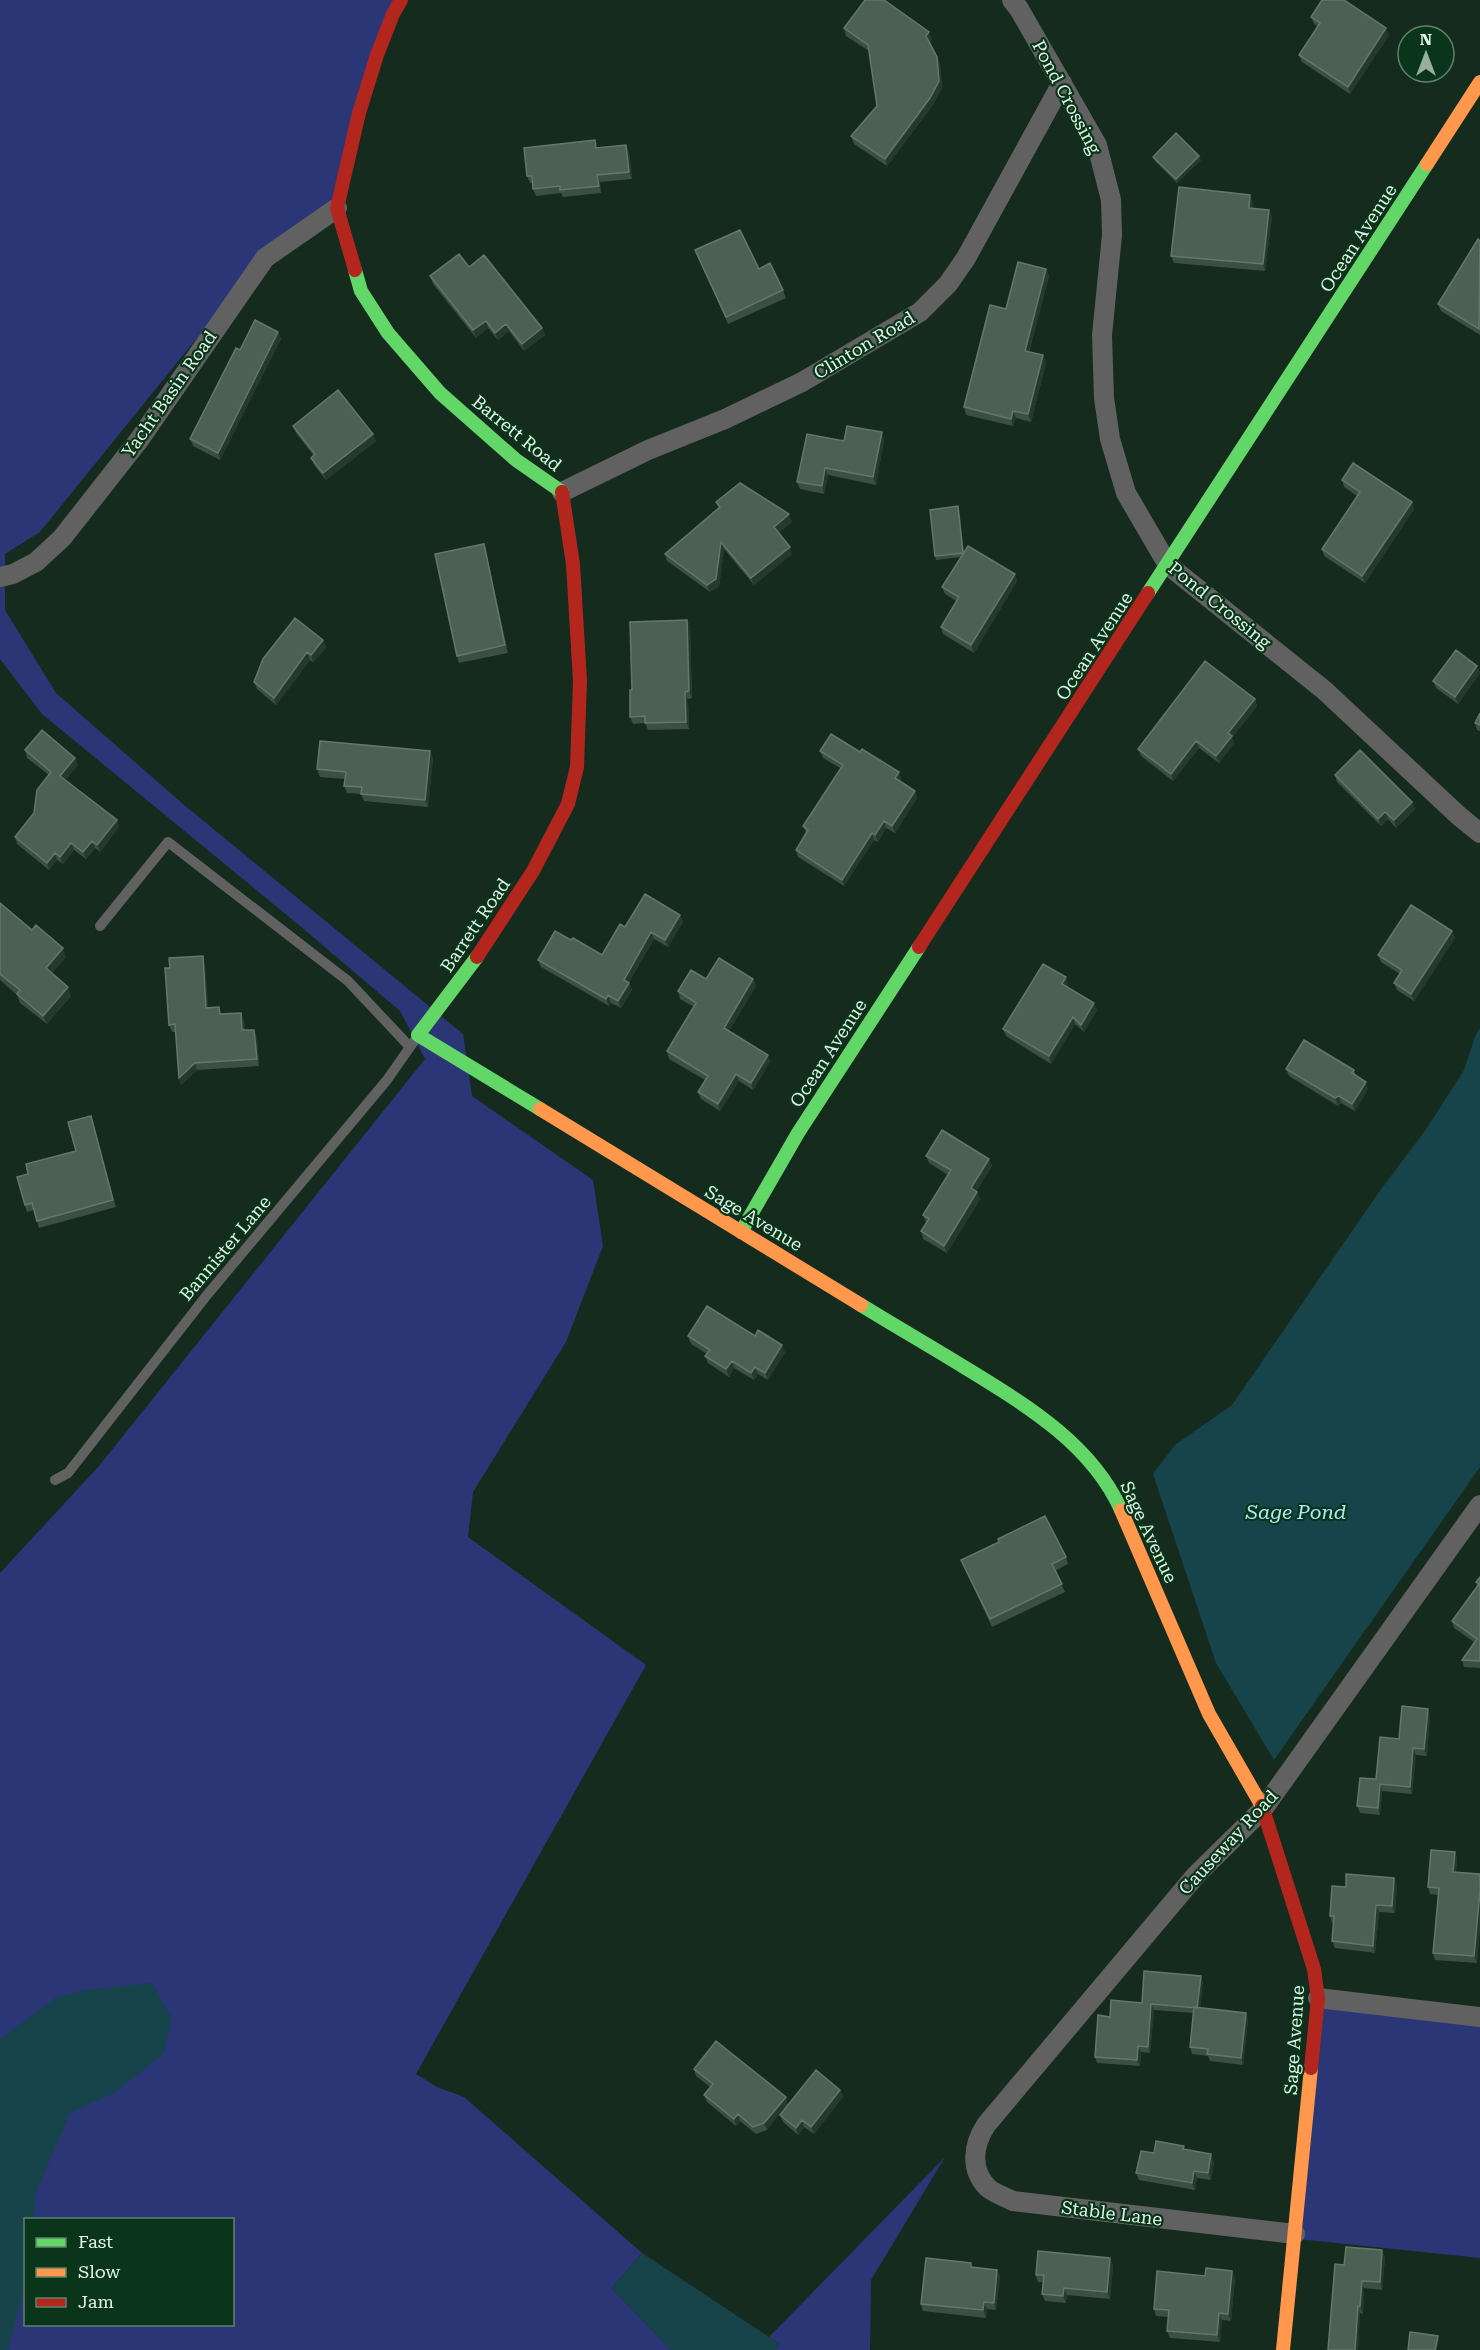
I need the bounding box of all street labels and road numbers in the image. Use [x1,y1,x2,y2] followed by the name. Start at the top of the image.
[1028,37,1106,158] street label: Pond Crossing
[1315,180,1401,296] street label: Ocean Avenue
[810,306,919,383] street label: Clinton Road
[117,326,221,461] street label: Yacht Basin Road
[468,391,566,476] street label: Barrett Road
[1165,557,1276,653] street label: Pond Crossing
[1051,588,1137,704] street label: Ocean Avenue
[436,874,514,976] street label: Barrett Road
[785,995,871,1111] street label: Ocean Avenue
[702,1181,807,1255] street label: Sage Avenue
[175,1191,275,1305] street label: Bannister Lane
[1116,1478,1182,1586] street label: Sage Avenue
[1174,1785,1282,1899] street label: Causeway Road
[1280,1984,1308,2096] street label: Sage Avenue
[1060,2196,1164,2230] street label: Stable Lane

